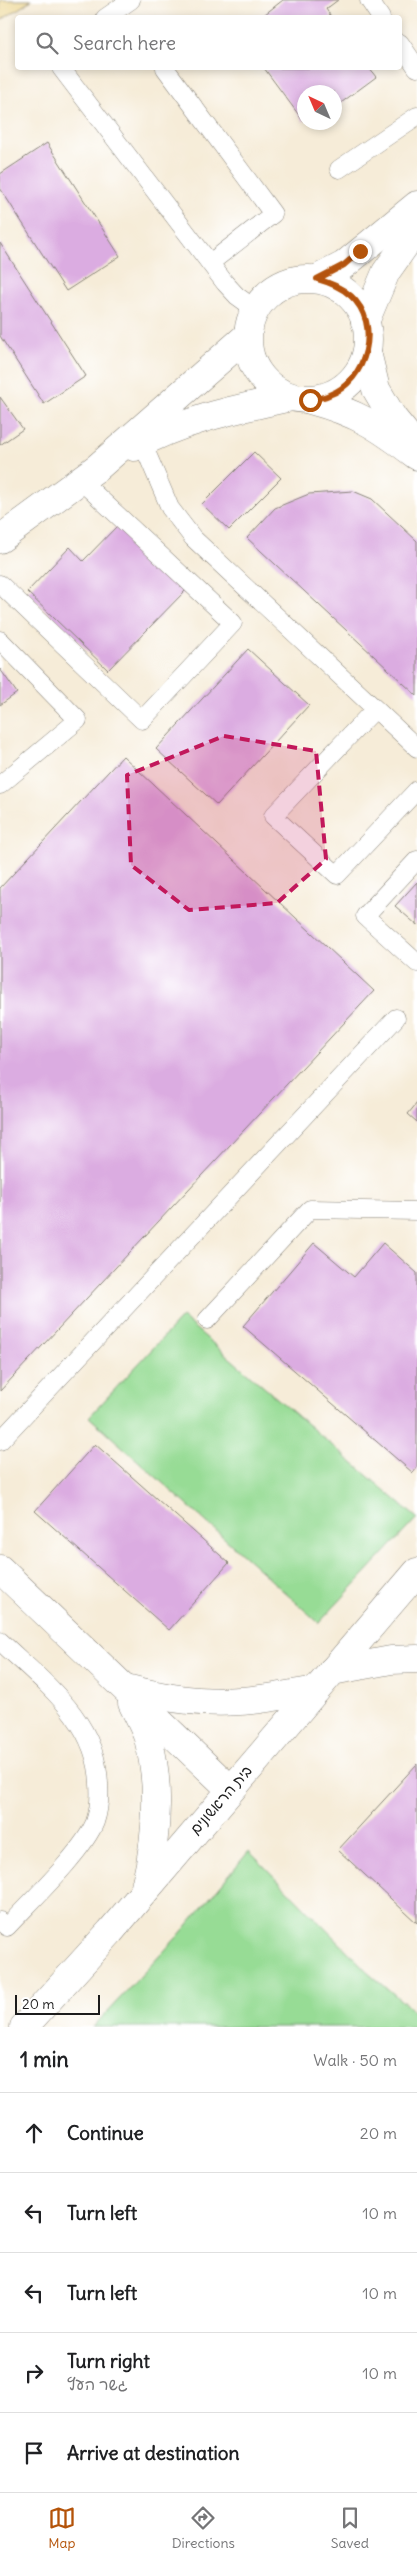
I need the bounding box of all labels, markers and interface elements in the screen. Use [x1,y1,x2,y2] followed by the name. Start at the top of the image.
[15,15,402,70] search box
[33,29,61,57] icon: search
[73,31,176,55] text: Search here
[297,85,342,130] north arrow
[349,240,372,263] route end
[299,389,322,412] route start
[185,1761,256,1838] street label: בית הראשונים
[15,1992,100,2015] scale bar
[22,1995,55,2013] text: 20 m
[20,2046,69,2073] text: 1 min
[313,2050,397,2070] text: Walk · 50 m
[20,2119,48,2147] icon: ahead
[67,2121,144,2145] text: Continue
[360,2123,397,2143] text: 20 m
[20,2199,48,2227] icon: left
[67,2201,137,2225] text: Turn left
[362,2203,397,2223] text: 10 m
[20,2279,48,2307] icon: left
[67,2281,137,2305] text: Turn left
[362,2283,397,2303] text: 10 m
[67,2349,150,2373] text: Turn right
[20,2359,48,2387] icon: right
[362,2363,397,2383] text: 10 m
[67,2374,128,2394] text: גשר העץ
[20,2439,48,2467] icon: arrive
[67,2441,240,2465] text: Arrive at destination
[48,2504,76,2552] tab: Map
[172,2504,235,2552] tab: Directions
[331,2504,369,2552] tab: Saved

